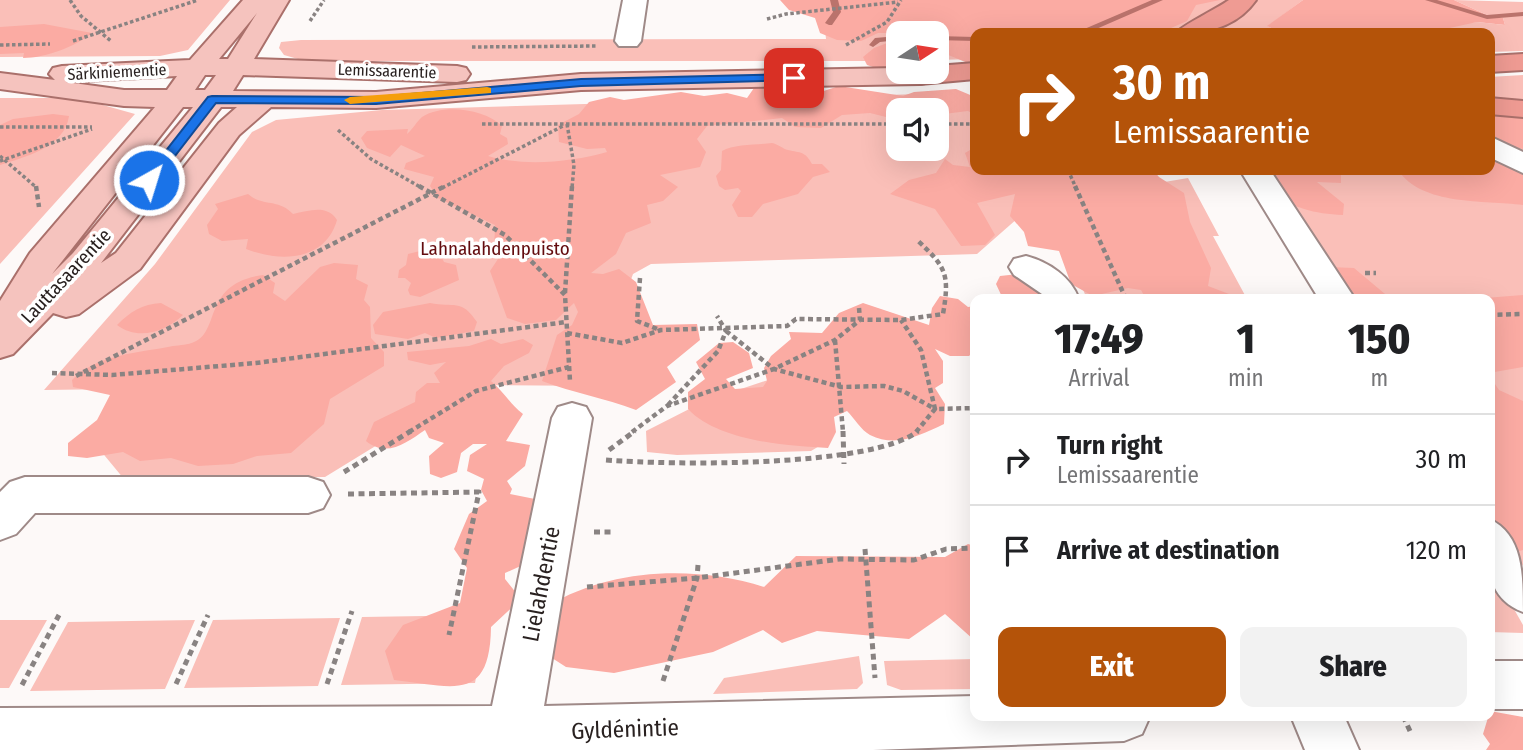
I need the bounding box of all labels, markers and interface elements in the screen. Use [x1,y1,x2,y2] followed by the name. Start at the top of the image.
[886,21,948,84] north arrow
[886,21,949,161] map controls
[764,48,824,108] pin
[1113,53,1211,112] text: 30 m
[998,56,1089,147] icon: right
[775,59,813,97] icon: arrive
[67,60,167,84] street label: Särkiniementie
[337,60,437,82] street label: Lemissaarentie
[886,98,949,161] button: sound
[1113,113,1310,151] text: Lemissaarentie
[112,143,186,217] position arrow
[16,224,116,328] street label: Lauttasaarentie
[420,237,570,260] park label: Lahnalahdenpuisto
[1054,314,1144,364] text: 17:49
[1237,314,1255,364] text: 1
[1348,314,1411,364] text: 150
[1069,364,1130,392] text: Arrival
[1228,364,1264,392] text: min
[1370,364,1388,392] text: m
[1057,430,1163,461] text: Turn right
[998,441,1036,479] icon: right
[1416,444,1467,475] text: 30 m
[1057,461,1199,489] text: Lemissaarentie
[516,524,566,644] street label: Lielahdentie
[998,532,1036,570] icon: arrive
[1057,535,1280,566] text: Arrive at destination
[1406,535,1467,566] text: 120 m
[998,627,1226,707] button: Exit
[1240,627,1467,707] button: Share
[571,713,679,745] street label: Gyldénintie

